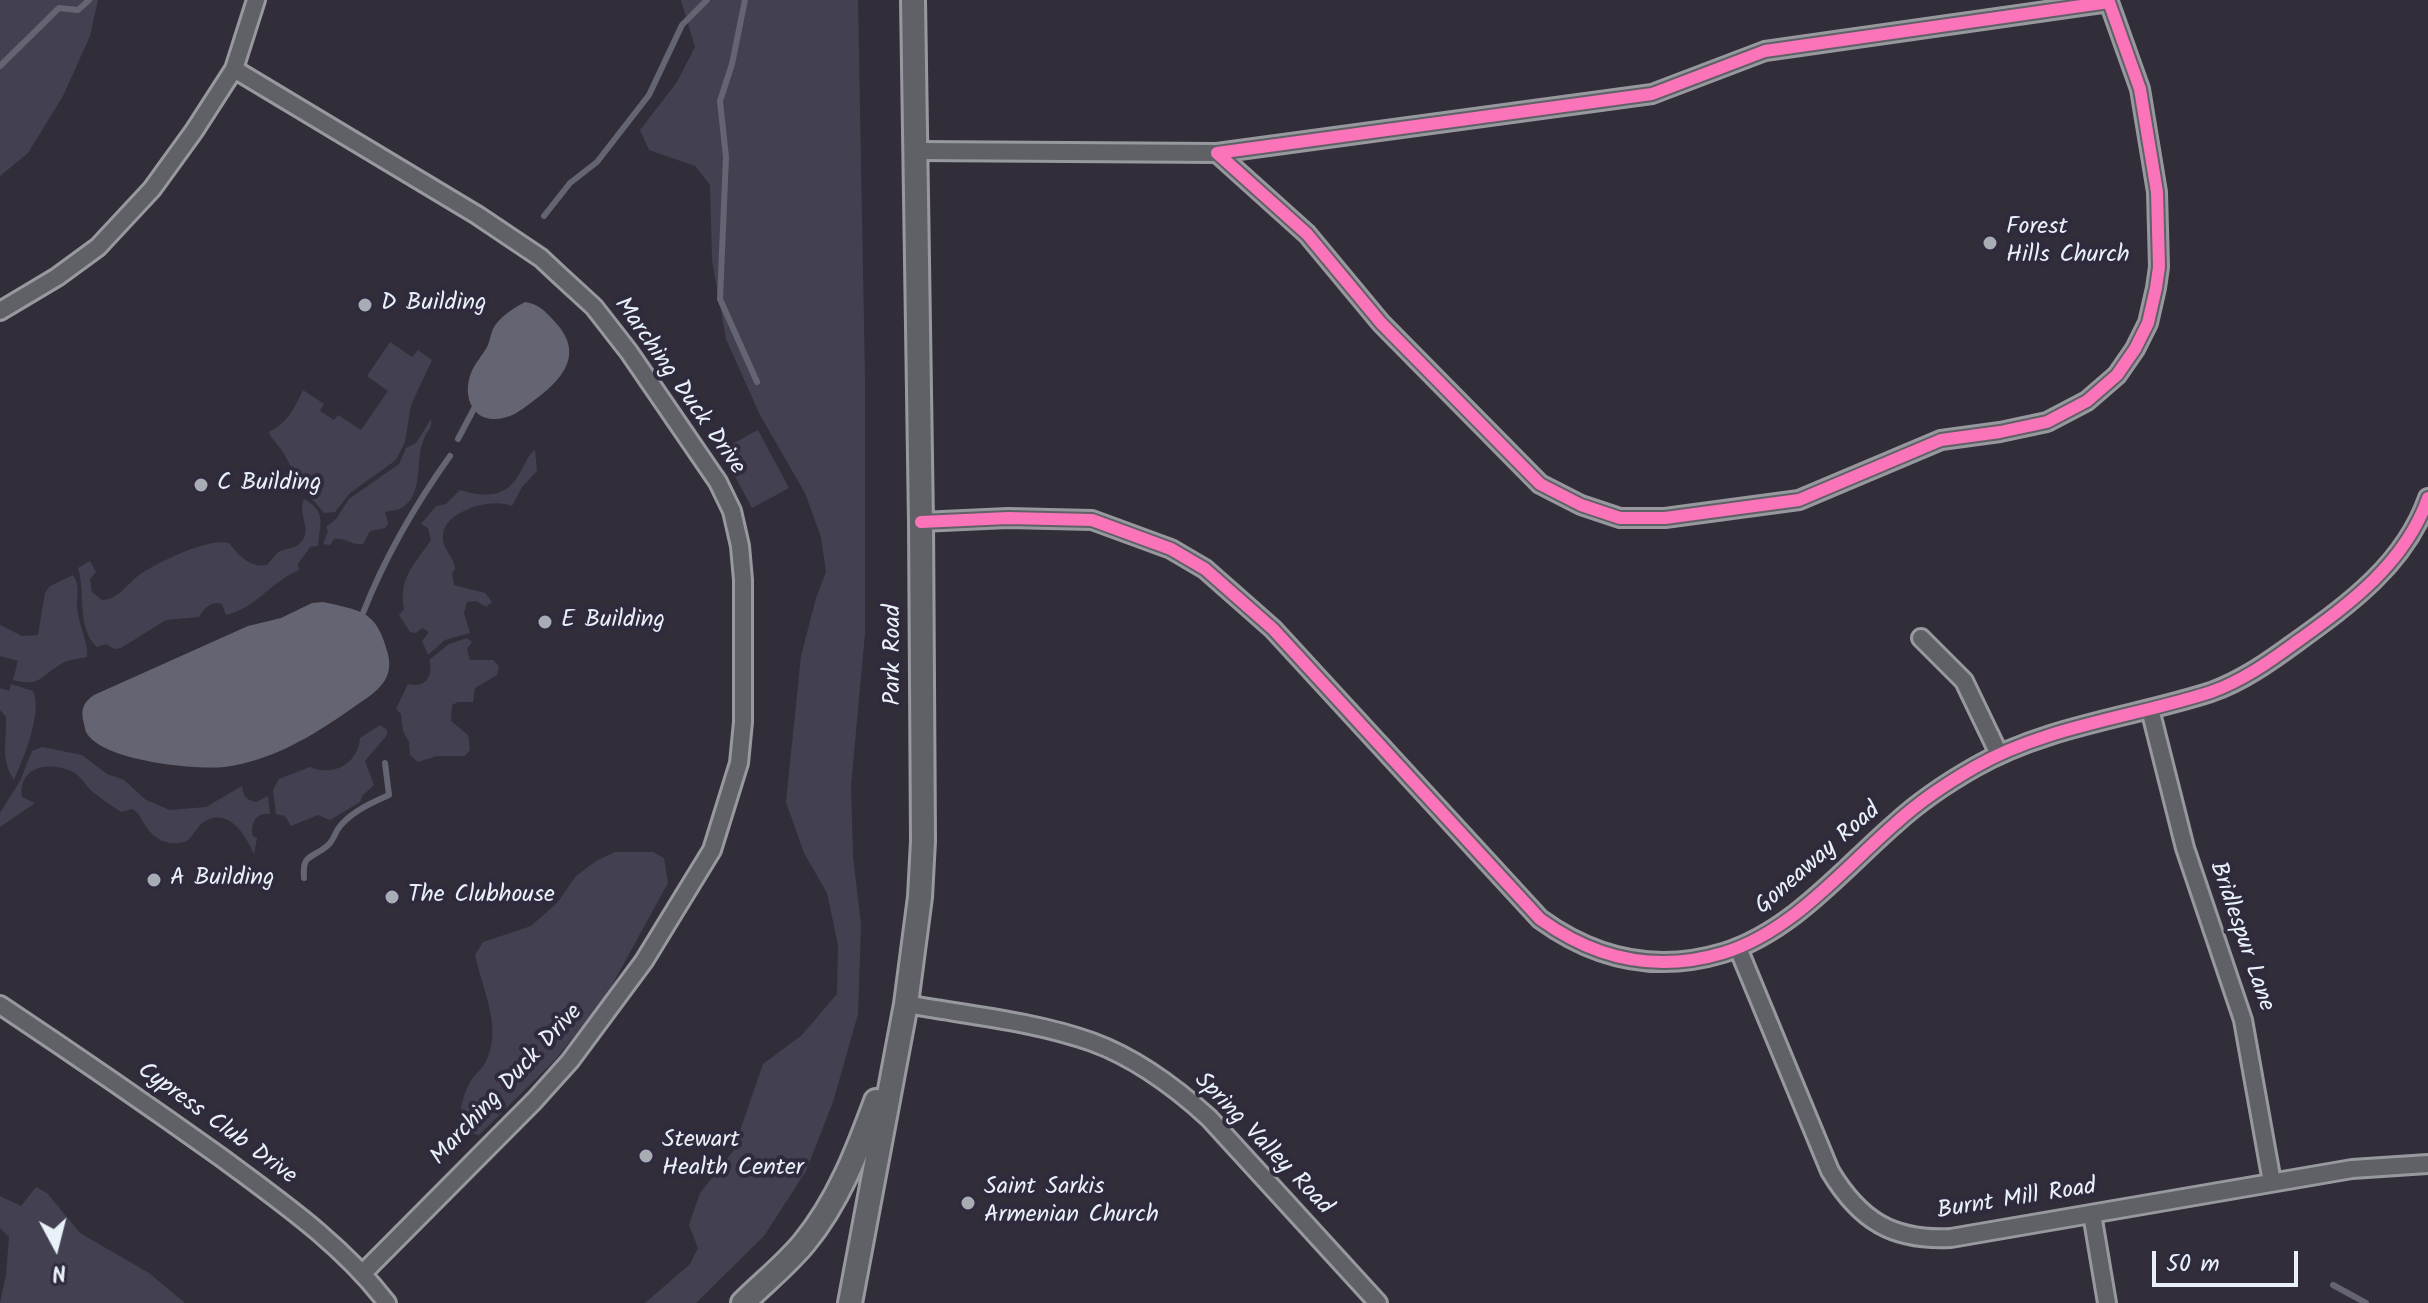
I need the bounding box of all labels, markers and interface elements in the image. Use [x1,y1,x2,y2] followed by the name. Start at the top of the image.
[2006,215,2130,271] place label: Forest Hills Church
[1981,234,1999,252] marker: Forest Hills Church
[381,291,486,319] place label: D Building
[606,293,750,481] street label: Marching Duck Drive
[356,296,374,314] marker: D Building
[217,471,321,499] place label: C Building
[192,476,210,494] marker: C Building
[881,604,909,706] street label: Park Road
[561,608,665,636] place label: E Building
[536,613,554,631] marker: E Building
[1750,798,1888,922] street label: Goneaway Road
[2201,858,2279,1016] street label: Bridlespur Lane
[170,866,275,894] place label: A Building
[145,871,163,889] marker: A Building
[408,883,555,911] place label: The Clubhouse
[383,888,401,906] marker: The Clubhouse
[426,999,590,1173] street label: Marching Duck Drive
[131,1058,301,1192] street label: Cypress Club Drive
[1187,1068,1337,1222] street label: Spring Valley Road
[662,1128,804,1184] place label: Stewart Health Center
[637,1147,655,1165] marker: Stewart Health Center
[1935,1174,2099,1228] street label: Burnt Mill Road
[984,1175,1159,1231] place label: Saint Sarkis Armenian Church
[959,1194,977,1212] marker: Saint Sarkis Armenian Church
[16,1207,96,1287] north arrow
[2156,1235,2302,1285] scale bar
[2166,1245,2220,1284] text: 50 m
[50,1253,68,1290] text: N

